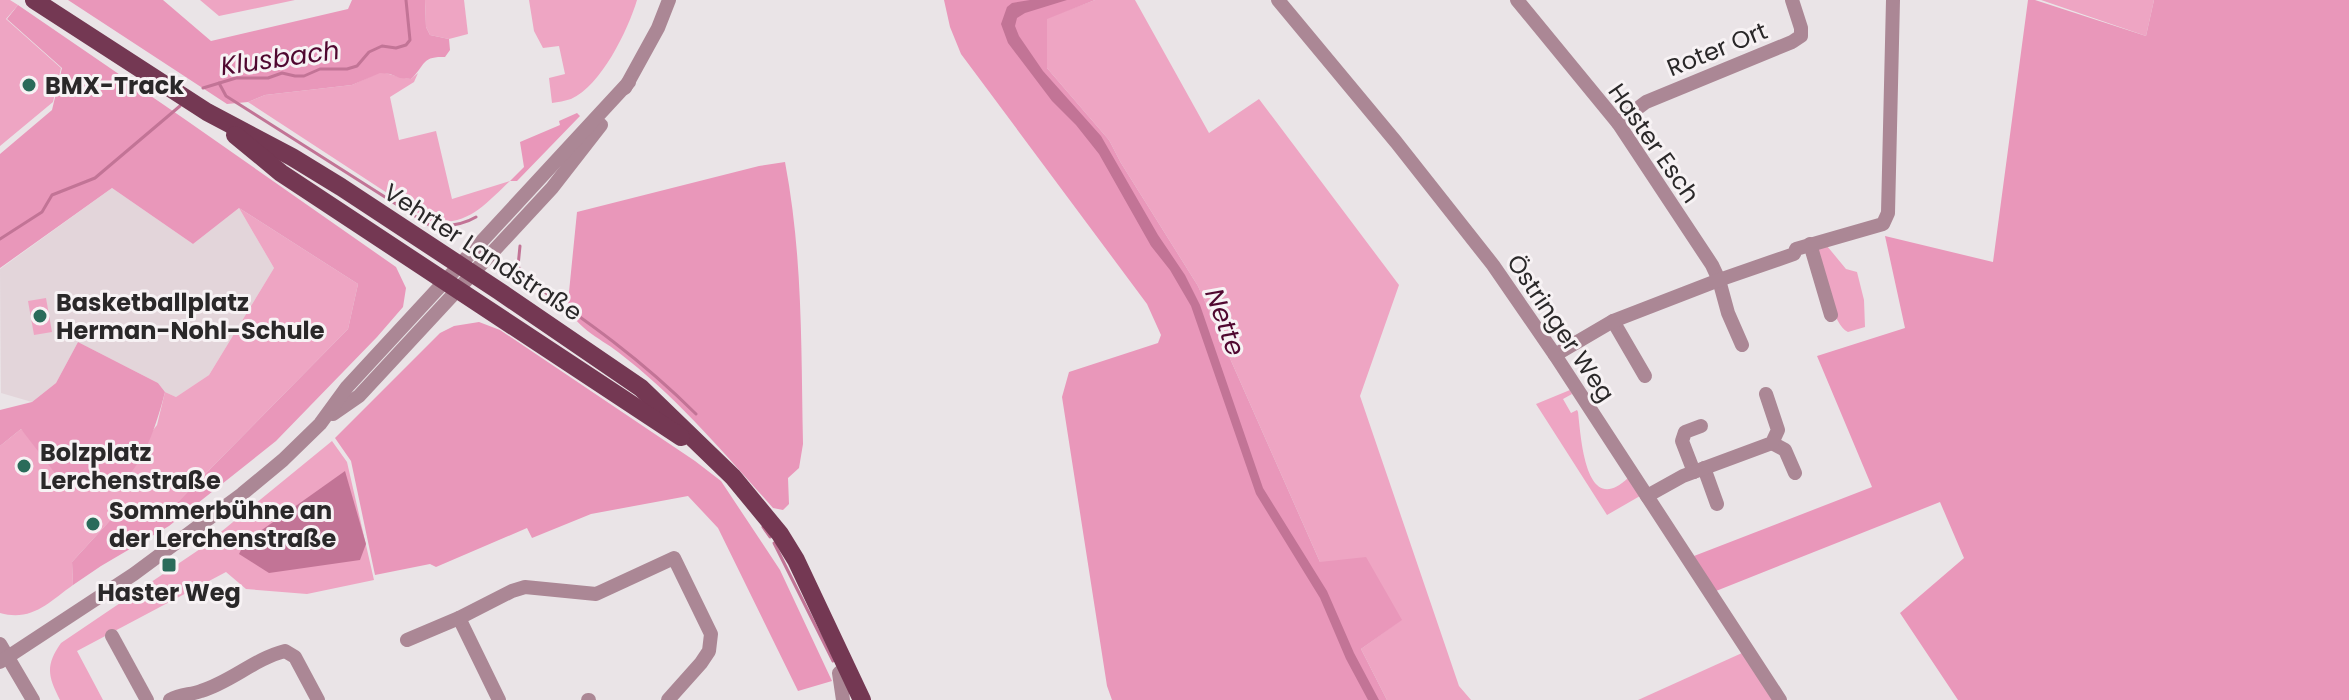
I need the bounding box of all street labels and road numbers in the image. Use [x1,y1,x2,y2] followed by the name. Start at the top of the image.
[1662,14,1772,84] street label: Roter Ort
[1601,77,1707,209] street label: Haster Esch
[377,175,589,329] street label: Vehrter Landstraße
[1499,248,1623,408] street label: Östringer Weg

